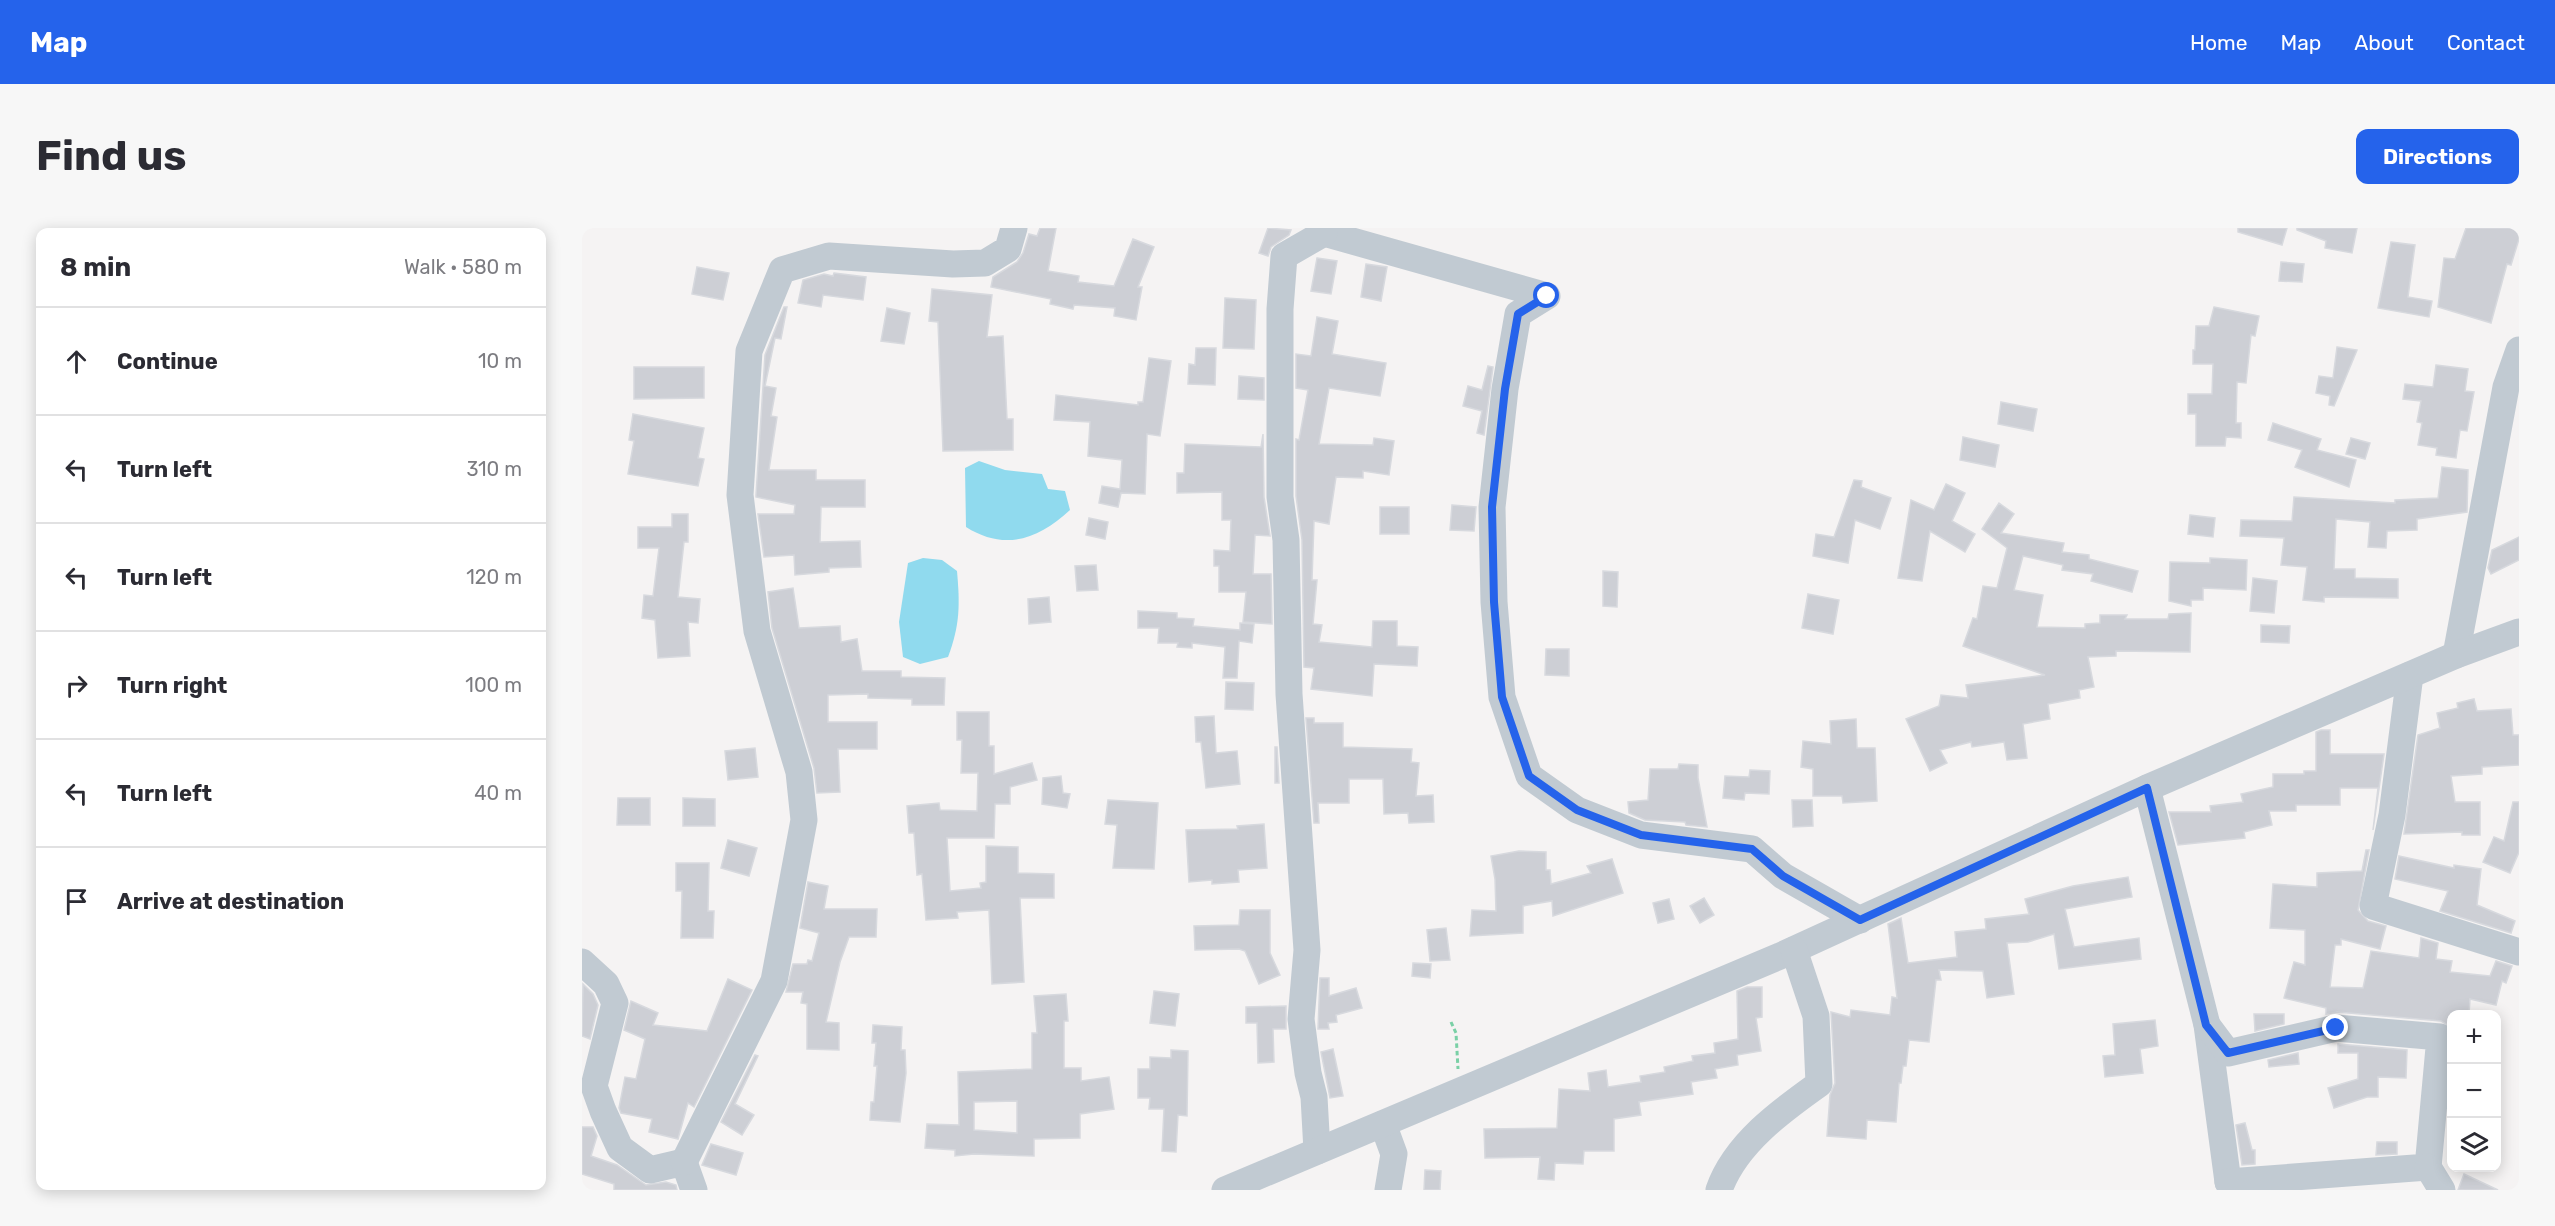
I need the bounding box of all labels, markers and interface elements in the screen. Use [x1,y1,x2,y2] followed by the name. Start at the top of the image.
[30,26,87,59] text: Map
[2190,30,2247,55] text: Home
[2280,30,2321,55] text: Map
[2354,30,2414,55] text: About
[2447,30,2525,55] text: Contact
[2356,129,2519,184] button: Directions
[36,131,187,181] text: Find us
[60,252,131,283] text: 8 min
[404,255,522,279] text: Walk · 580 m
[1533,282,1559,308] route start
[60,345,93,378] icon: ahead
[117,348,218,375] text: Continue
[478,349,522,373] text: 10 m
[60,453,93,486] icon: left
[117,456,212,483] text: Turn left
[466,457,522,481] text: 310 m
[60,561,93,594] icon: left
[117,564,212,591] text: Turn left
[466,565,522,589] text: 120 m
[60,669,93,702] icon: right
[117,672,227,699] text: Turn right
[465,673,522,697] text: 100 m
[60,777,93,810] icon: left
[117,780,212,807] text: Turn left
[474,781,522,805] text: 40 m
[60,885,93,918] icon: arrive
[117,888,344,915] text: Arrive at destination
[2447,1010,2501,1172] map controls
[2447,1010,2501,1064] button: +
[2322,1014,2348,1040] route end
[2447,1064,2501,1118] button: −
[2447,1118,2501,1172] button: layers

